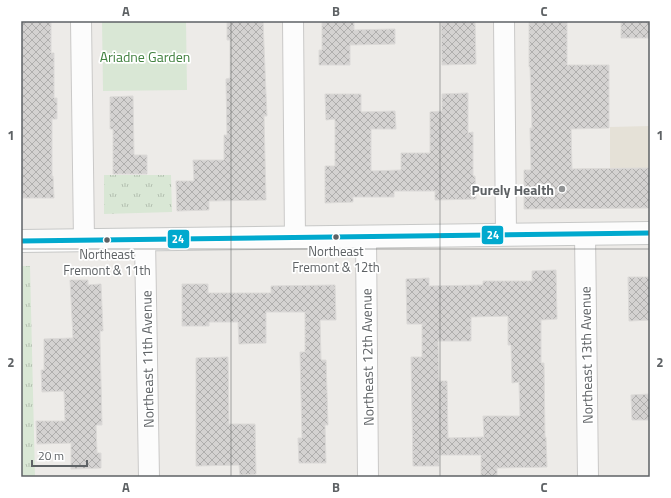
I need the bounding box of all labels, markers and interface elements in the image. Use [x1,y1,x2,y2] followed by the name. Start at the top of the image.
[122,1,130,21] text: A
[332,1,340,21] text: B
[540,1,548,21] text: C
[100,46,190,67] park label: Ariadne Garden
[7,125,15,145] text: 1
[656,125,664,145] text: 1
[471,179,554,200] place label: Purely Health
[557,184,567,194] marker: Purely Health
[481,225,504,245] line badge: 24
[487,227,499,243] text: 24
[167,229,190,249] line badge: 24
[172,231,184,247] text: 24
[331,232,341,242] marker: Northeast Fremont & 12th
[102,235,112,245] marker: Northeast Fremont & 11th
[292,241,380,277] place label: Northeast Fremont & 12th
[63,244,151,280] place label: Northeast Fremont & 11th
[574,286,598,424] street label: Northeast 13th Avenue
[355,288,379,426] street label: Northeast 12th Avenue
[135,290,159,428] street label: Northeast 11th Avenue
[7,352,15,372] text: 2
[656,352,664,372] text: 2
[32,442,87,468] scale bar
[38,446,64,465] text: 20 m
[122,477,130,497] text: A
[332,477,340,497] text: B
[540,477,548,497] text: C

